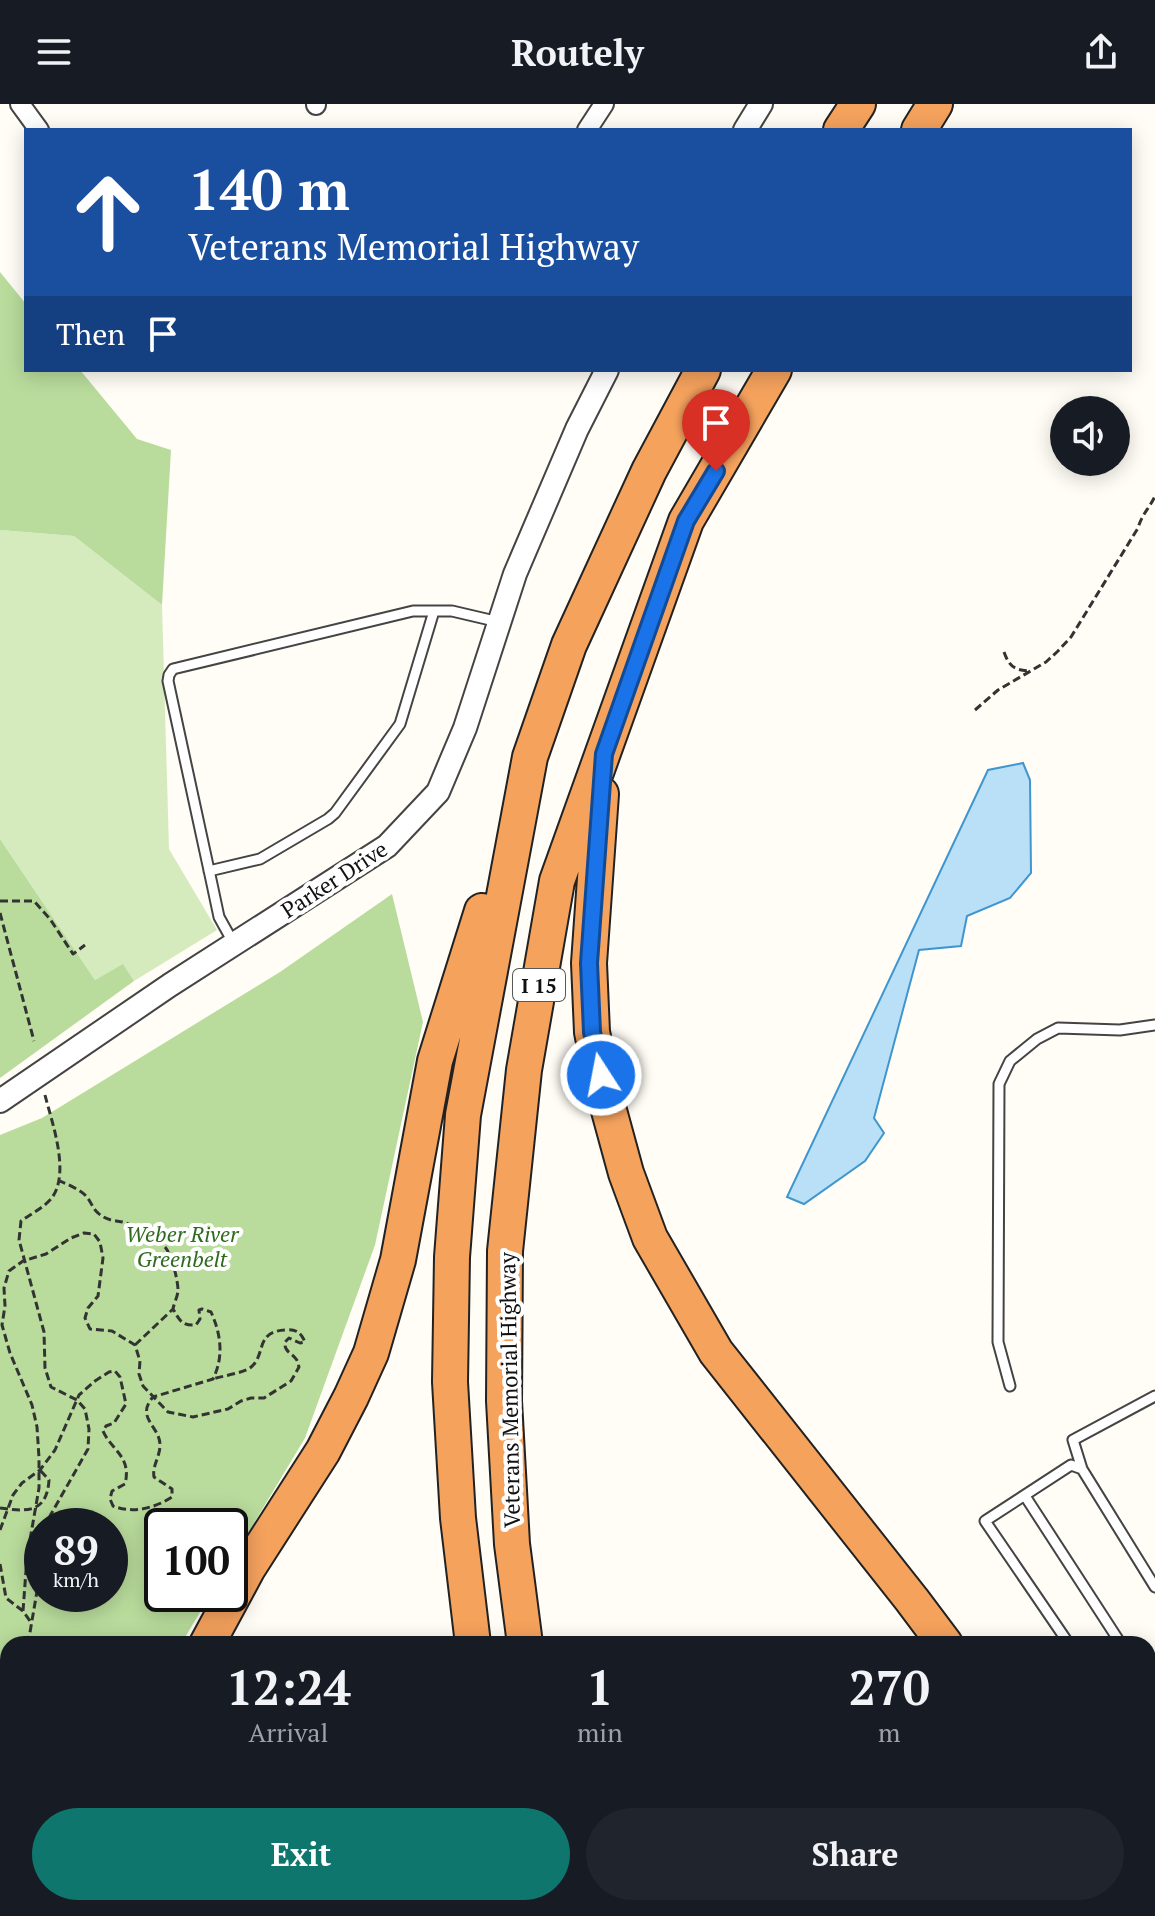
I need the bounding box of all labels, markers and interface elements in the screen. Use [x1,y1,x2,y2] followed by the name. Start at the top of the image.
[511,29,644,76] text: Routely
[32,30,76,74] icon: menu
[1079,30,1123,74] icon: share
[188,152,350,226] text: 140 m
[56,160,160,264] icon: ahead
[188,223,639,270] text: Veterans Memorial Highway
[141,312,185,356] icon: arrive
[56,314,125,354] text: Then
[682,389,750,471] pin
[1050,396,1130,476] map controls
[1050,396,1130,476] button: sound
[694,401,738,445] icon: arrive
[275,834,393,924] street label: Parker Drive
[513,969,565,1001] road number: I 15
[559,1033,643,1117] position arrow
[126,1219,240,1273] park label: Weber River Greenbelt
[492,1251,526,1528] street label: Veterans Memorial Highway
[144,1508,248,1612] speed limit sign: 100
[53,1523,99,1576] text: 89
[53,1566,99,1593] text: km/h
[226,1655,351,1719] text: 12:24
[586,1655,613,1719] text: 1
[849,1655,930,1719] text: 270
[249,1715,328,1749] text: Arrival
[577,1715,623,1749] text: min
[878,1715,901,1749] text: m
[32,1808,570,1900] button: Exit
[586,1808,1124,1900] button: Share

